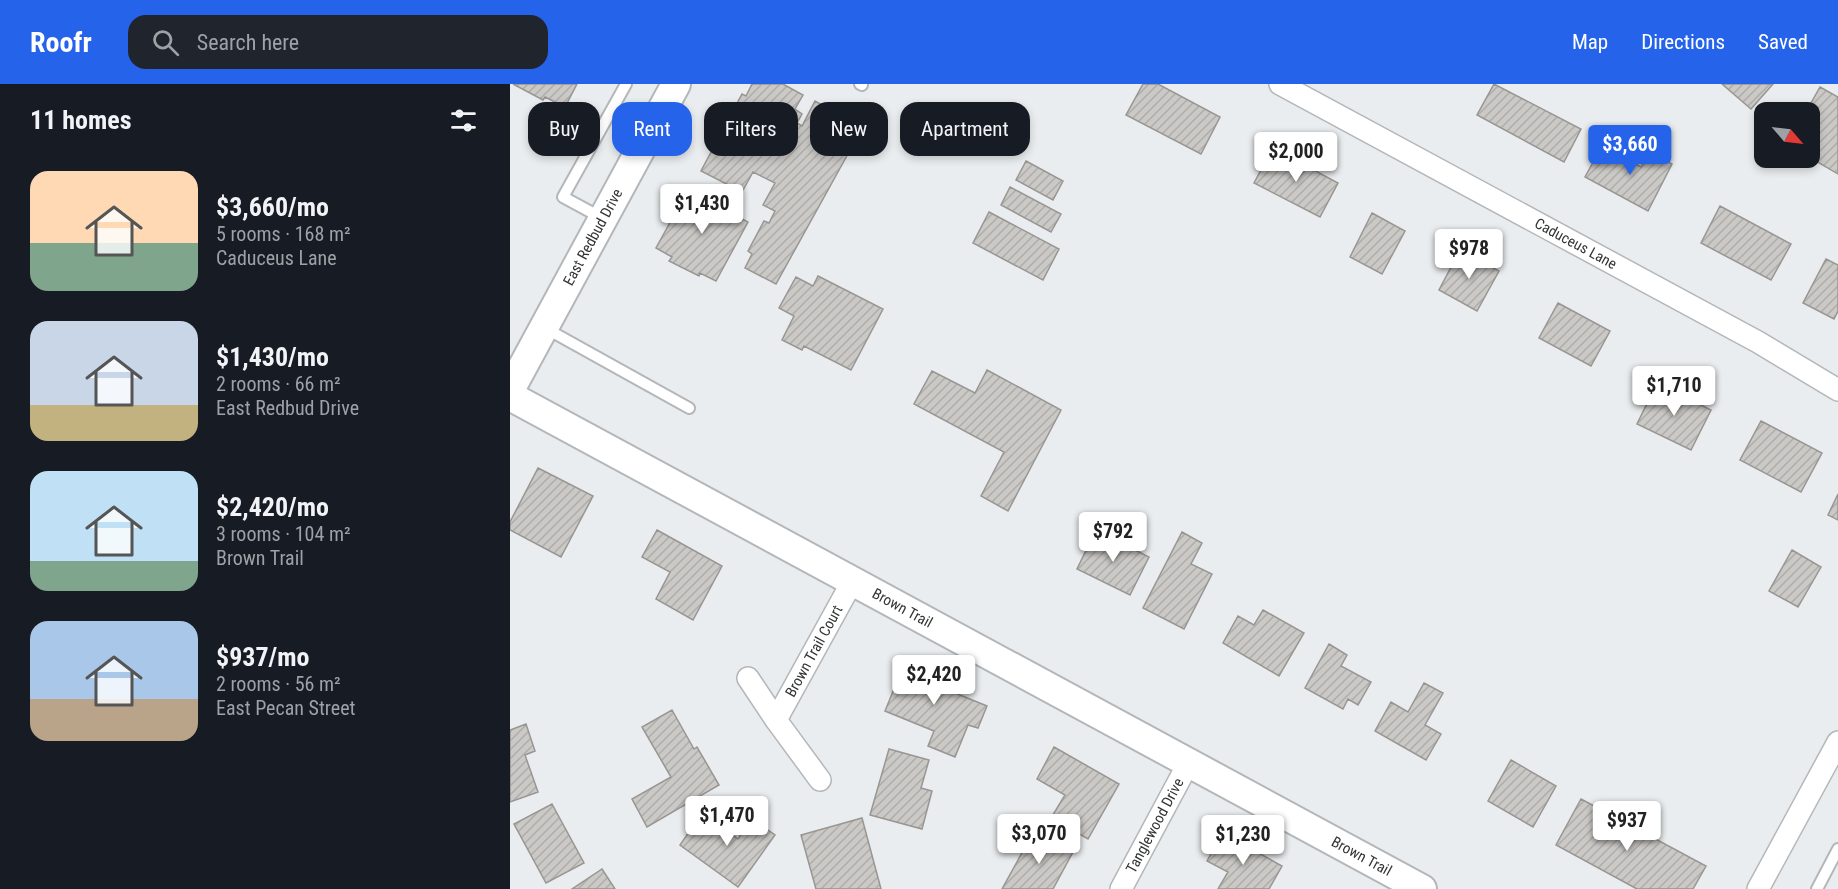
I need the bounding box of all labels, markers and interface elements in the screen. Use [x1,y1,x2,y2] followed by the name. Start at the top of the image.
[128,15,548,69] search box
[30,26,92,59] text: Roofr
[149,26,182,59] icon: search
[197,30,299,55] text: Search here
[1572,30,1608,54] text: Map
[1641,30,1725,54] text: Directions
[1758,30,1808,54] text: Saved
[528,102,600,156] chip: Buy
[612,102,692,156] chip: Rent
[704,102,798,156] chip: Filters
[810,102,888,156] chip: New
[900,102,1030,156] chip: Apartment
[1754,102,1820,168] north arrow
[1754,102,1820,168] map controls
[447,104,480,137] icon: filters
[30,105,132,135] text: 11 homes
[1581,125,1679,176] pin: $3,660
[1247,132,1345,183] pin: $2,000
[1602,132,1658,156] text: $3,660
[1268,139,1324,163] text: $2,000
[653,184,751,235] pin: $1,430
[559,186,626,289] street label: East Redbud Drive
[674,191,730,215] text: $1,430
[216,192,329,222] text: $3,660/mo
[78,195,150,267] icon: home
[1532,214,1620,273] street label: Caduceus Lane
[216,222,351,246] text: 5 rooms · 168 m²
[1433,229,1505,280] pin: $978
[1449,236,1489,260] text: $978
[216,246,337,270] text: Caduceus Lane
[216,342,329,372] text: $1,430/mo
[78,345,150,417] icon: home
[1625,366,1723,417] pin: $1,710
[216,372,341,396] text: 2 rooms · 66 m²
[1646,373,1702,397] text: $1,710
[216,396,359,420] text: East Redbud Drive
[216,492,329,522] text: $2,420/mo
[78,495,150,567] icon: home
[1077,512,1149,563] pin: $792
[1093,519,1133,543] text: $792
[216,522,351,546] text: 3 rooms · 104 m²
[216,546,304,570] text: Brown Trail
[869,584,936,632] street label: Brown Trail
[781,602,846,700] street label: Brown Trail Court
[216,642,309,672] text: $937/mo
[78,645,150,717] icon: home
[885,655,983,706] pin: $2,420
[906,662,962,686] text: $2,420
[216,672,341,696] text: 2 rooms · 56 m²
[216,696,355,720] text: East Pecan Street
[1122,775,1188,876] street label: Tanglewood Drive
[678,796,776,847] pin: $1,470
[1591,801,1663,852] pin: $937
[699,803,755,827] text: $1,470
[1607,808,1647,832] text: $937
[990,814,1088,865] pin: $3,070
[1194,815,1292,866] pin: $1,230
[1011,821,1067,845] text: $3,070
[1215,822,1271,846] text: $1,230
[1328,833,1395,880] street label: Brown Trail

